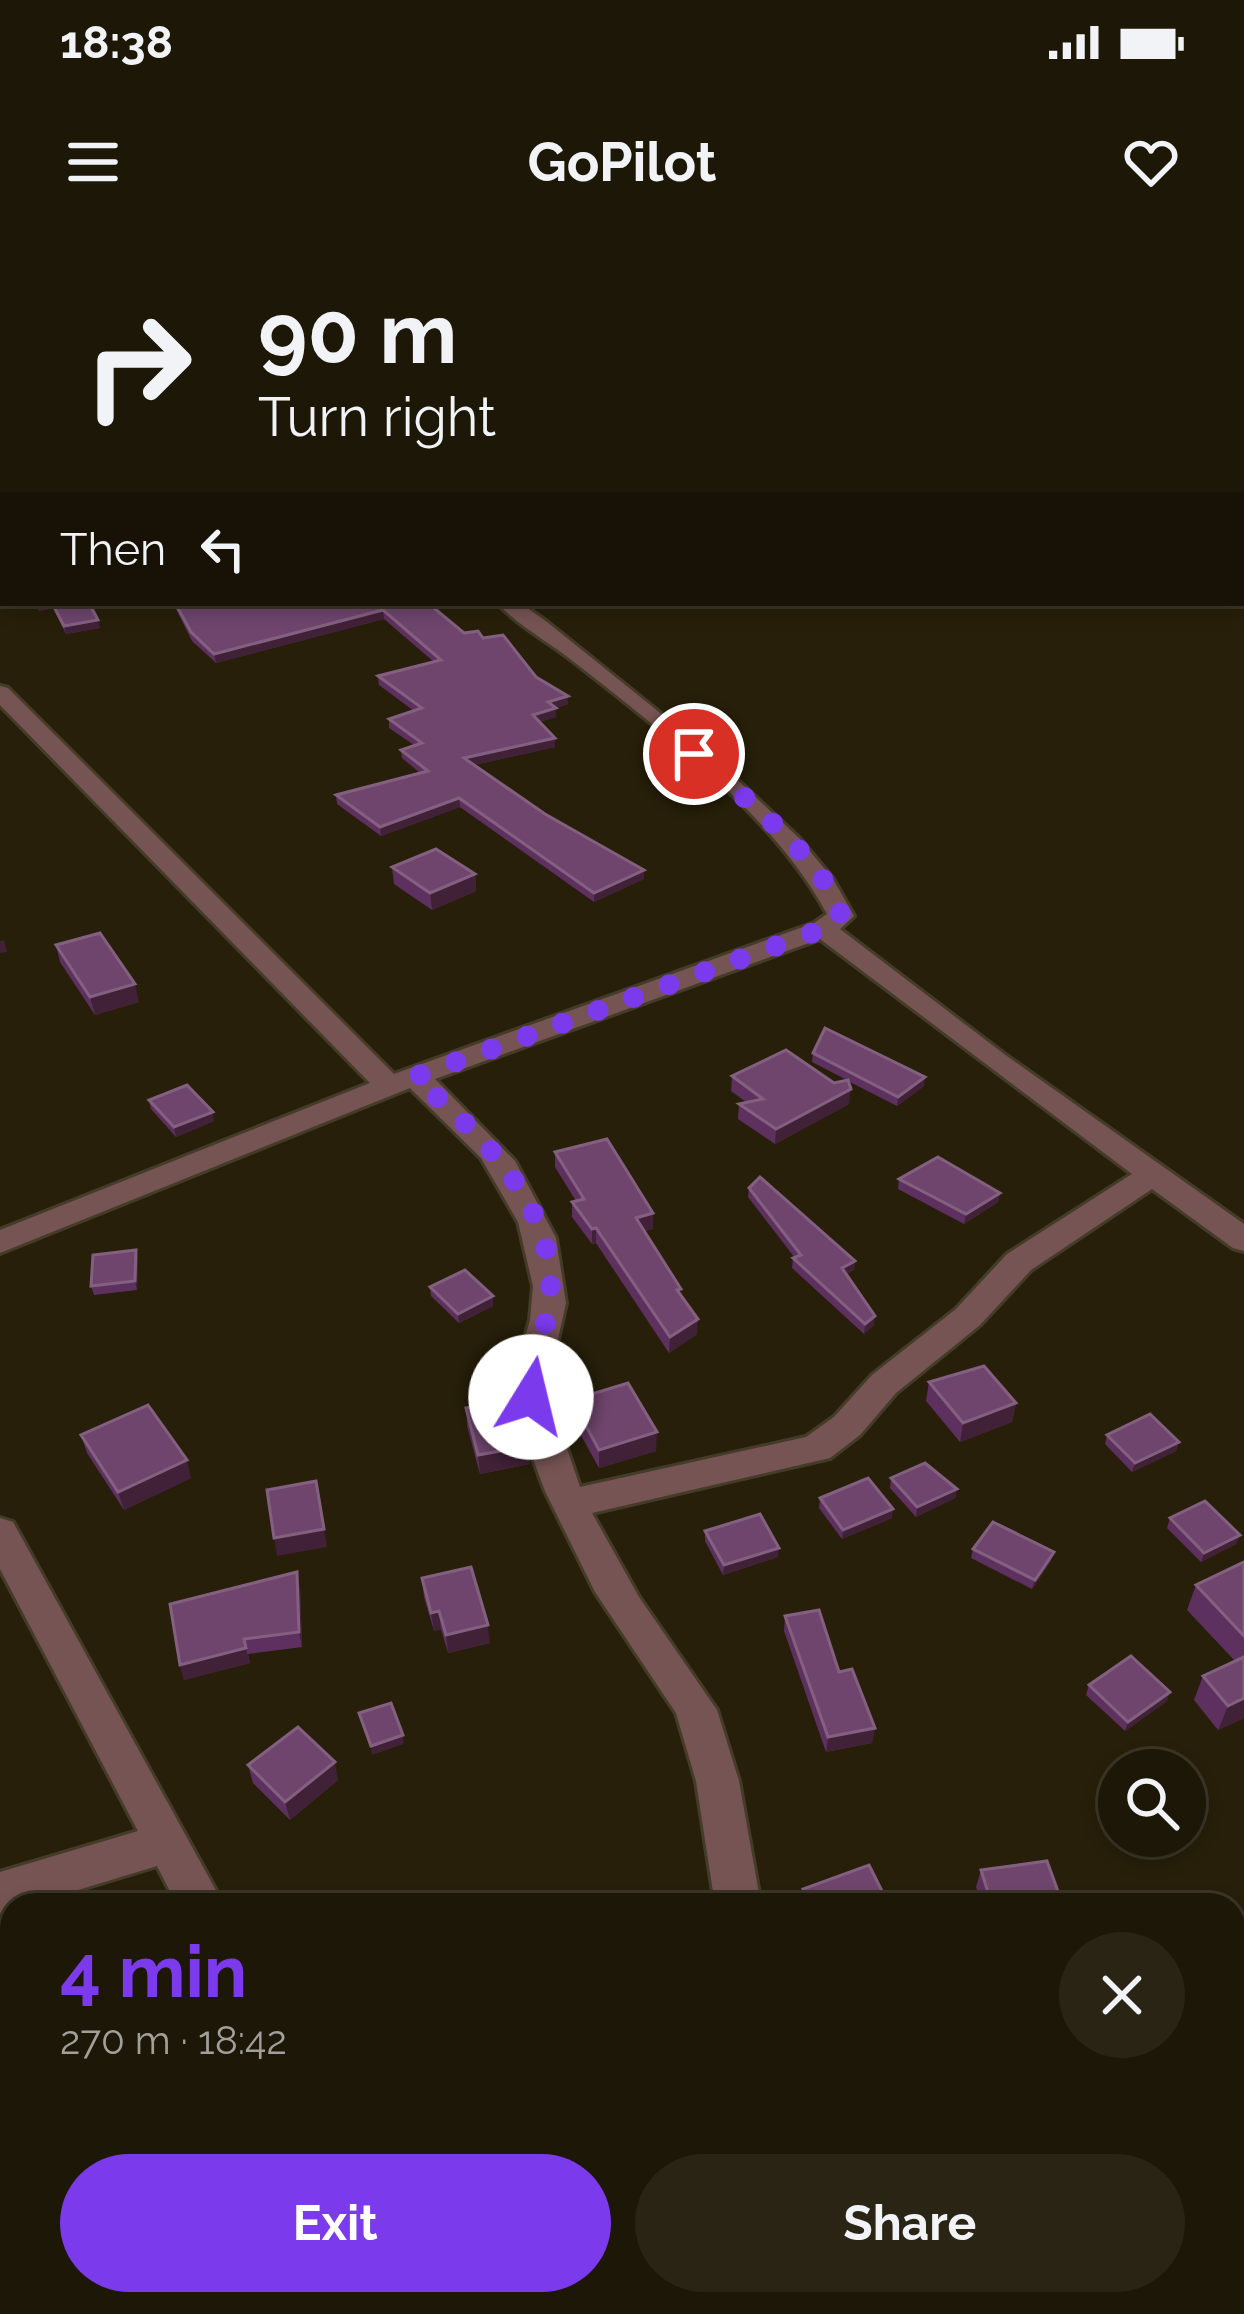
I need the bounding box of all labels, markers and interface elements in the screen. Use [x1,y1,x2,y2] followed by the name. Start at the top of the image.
[60,16,173,69] text: 18:38
[60,129,126,195] icon: menu
[1118,129,1184,195] icon: heart
[528,130,716,194] text: GoPilot
[258,284,457,383] text: 90 m
[60,288,216,444] icon: right
[258,385,496,449] text: Turn right
[190,516,256,582] icon: left
[60,523,166,576] text: Then
[643,703,745,805] pin
[661,721,727,787] icon: arrive
[468,1334,594,1460] position arrow
[1098,1749,1206,1857] map controls
[1098,1749,1206,1857] button: search
[60,1929,247,2014] text: 4 min
[1059,1932,1185,2058] button: close
[60,2017,287,2063] text: 270 m · 18:42
[60,2154,611,2292] button: Exit
[635,2154,1185,2292] button: Share

